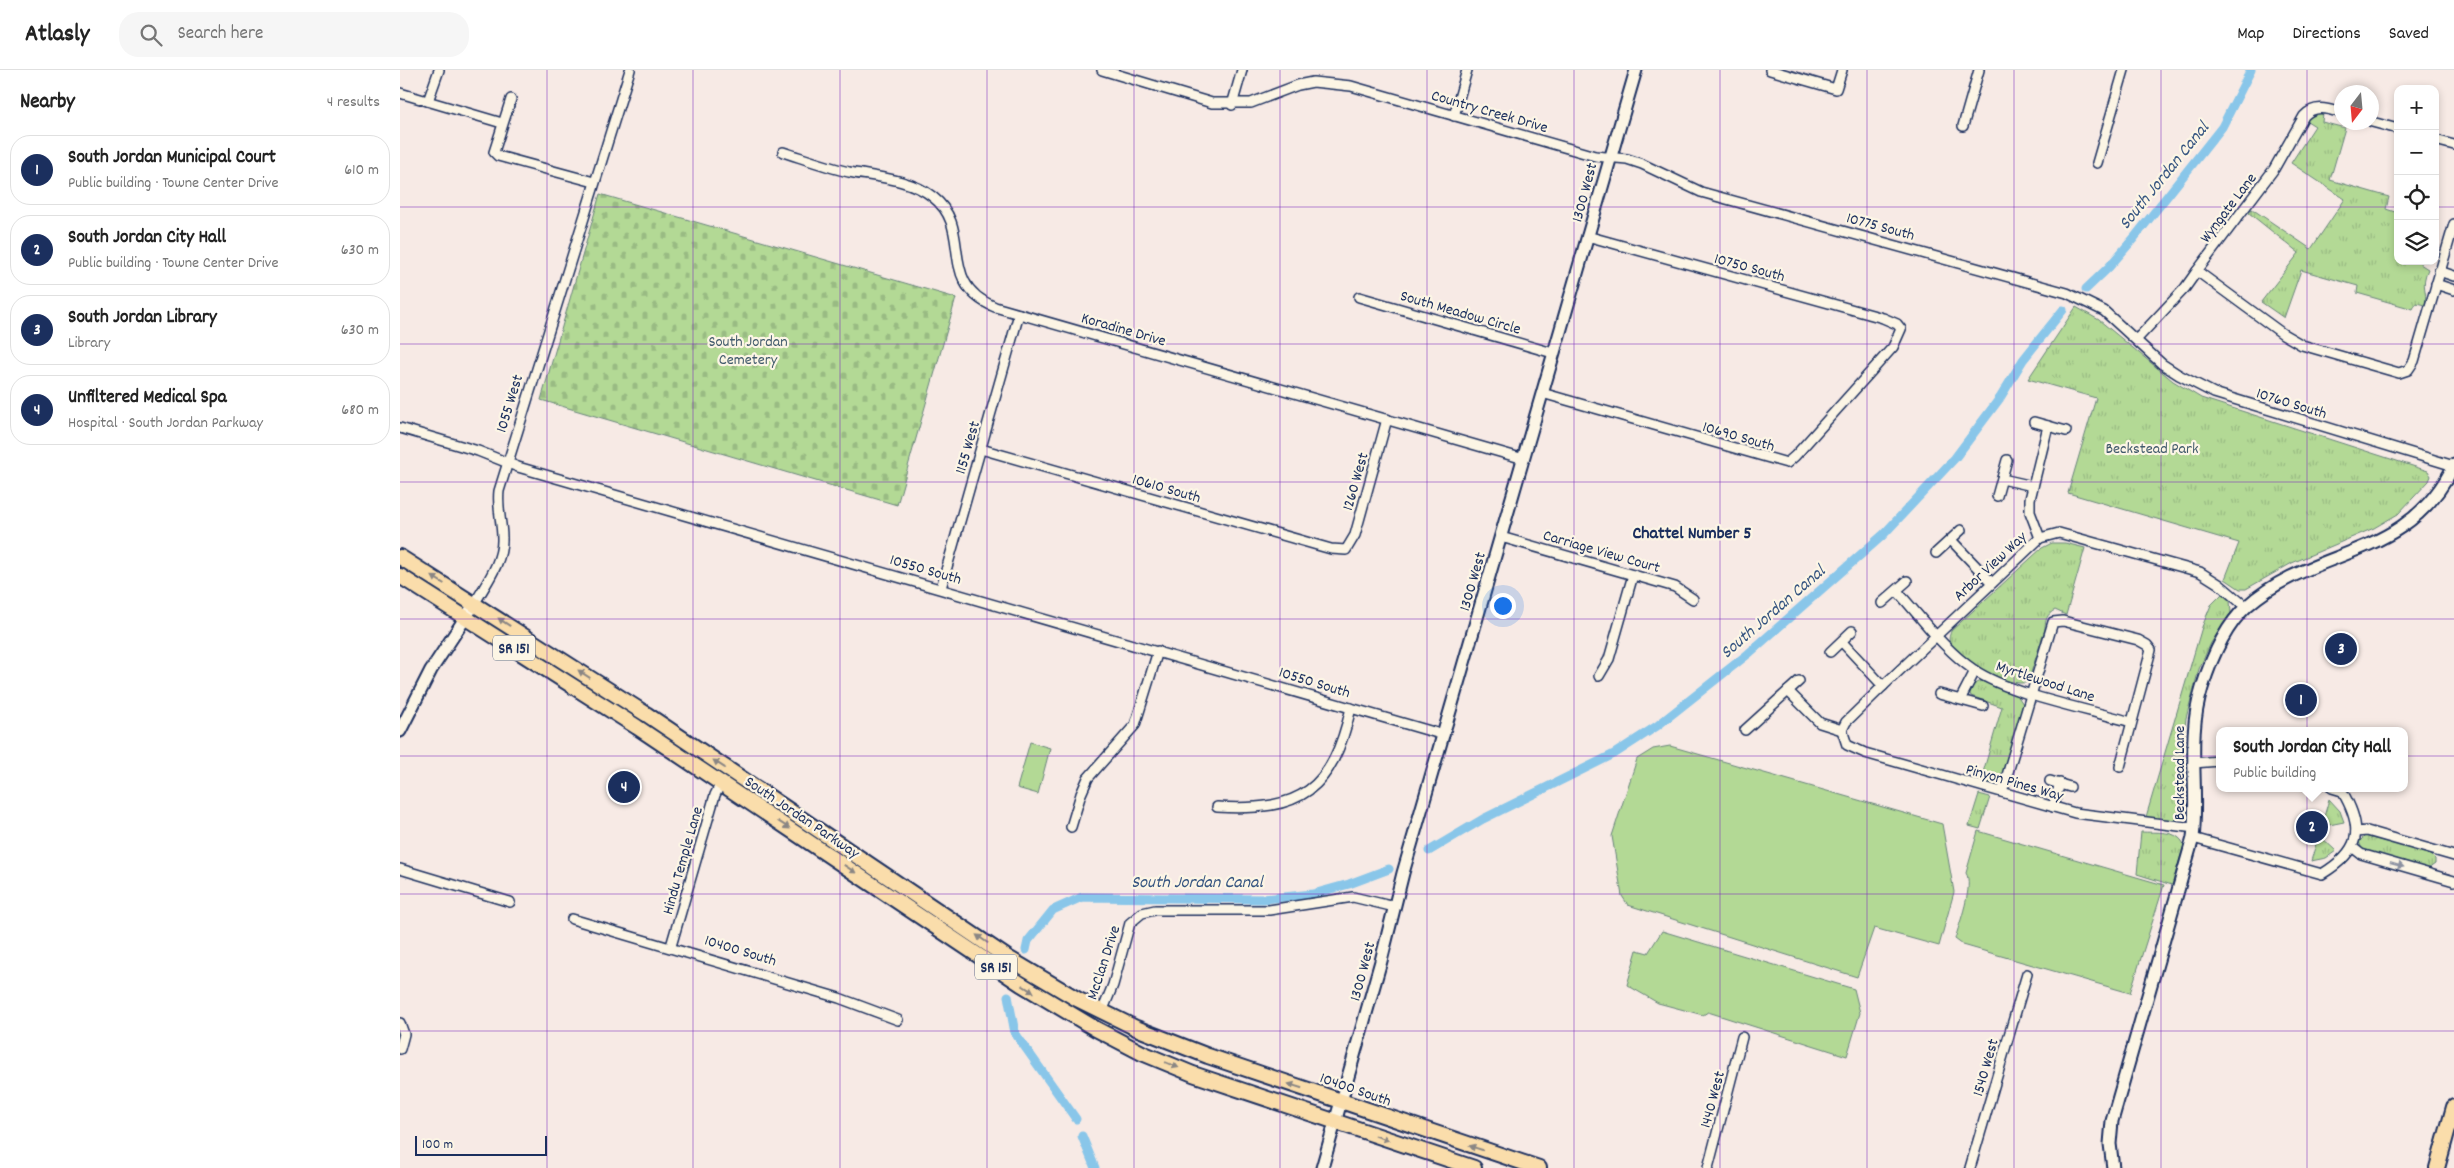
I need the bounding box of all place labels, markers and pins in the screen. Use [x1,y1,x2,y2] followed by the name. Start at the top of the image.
[2325,630,2357,668] pin: 3
[2285,681,2317,719] pin: 1
[608,768,640,806] pin: 4
[2296,808,2328,846] pin: 2

